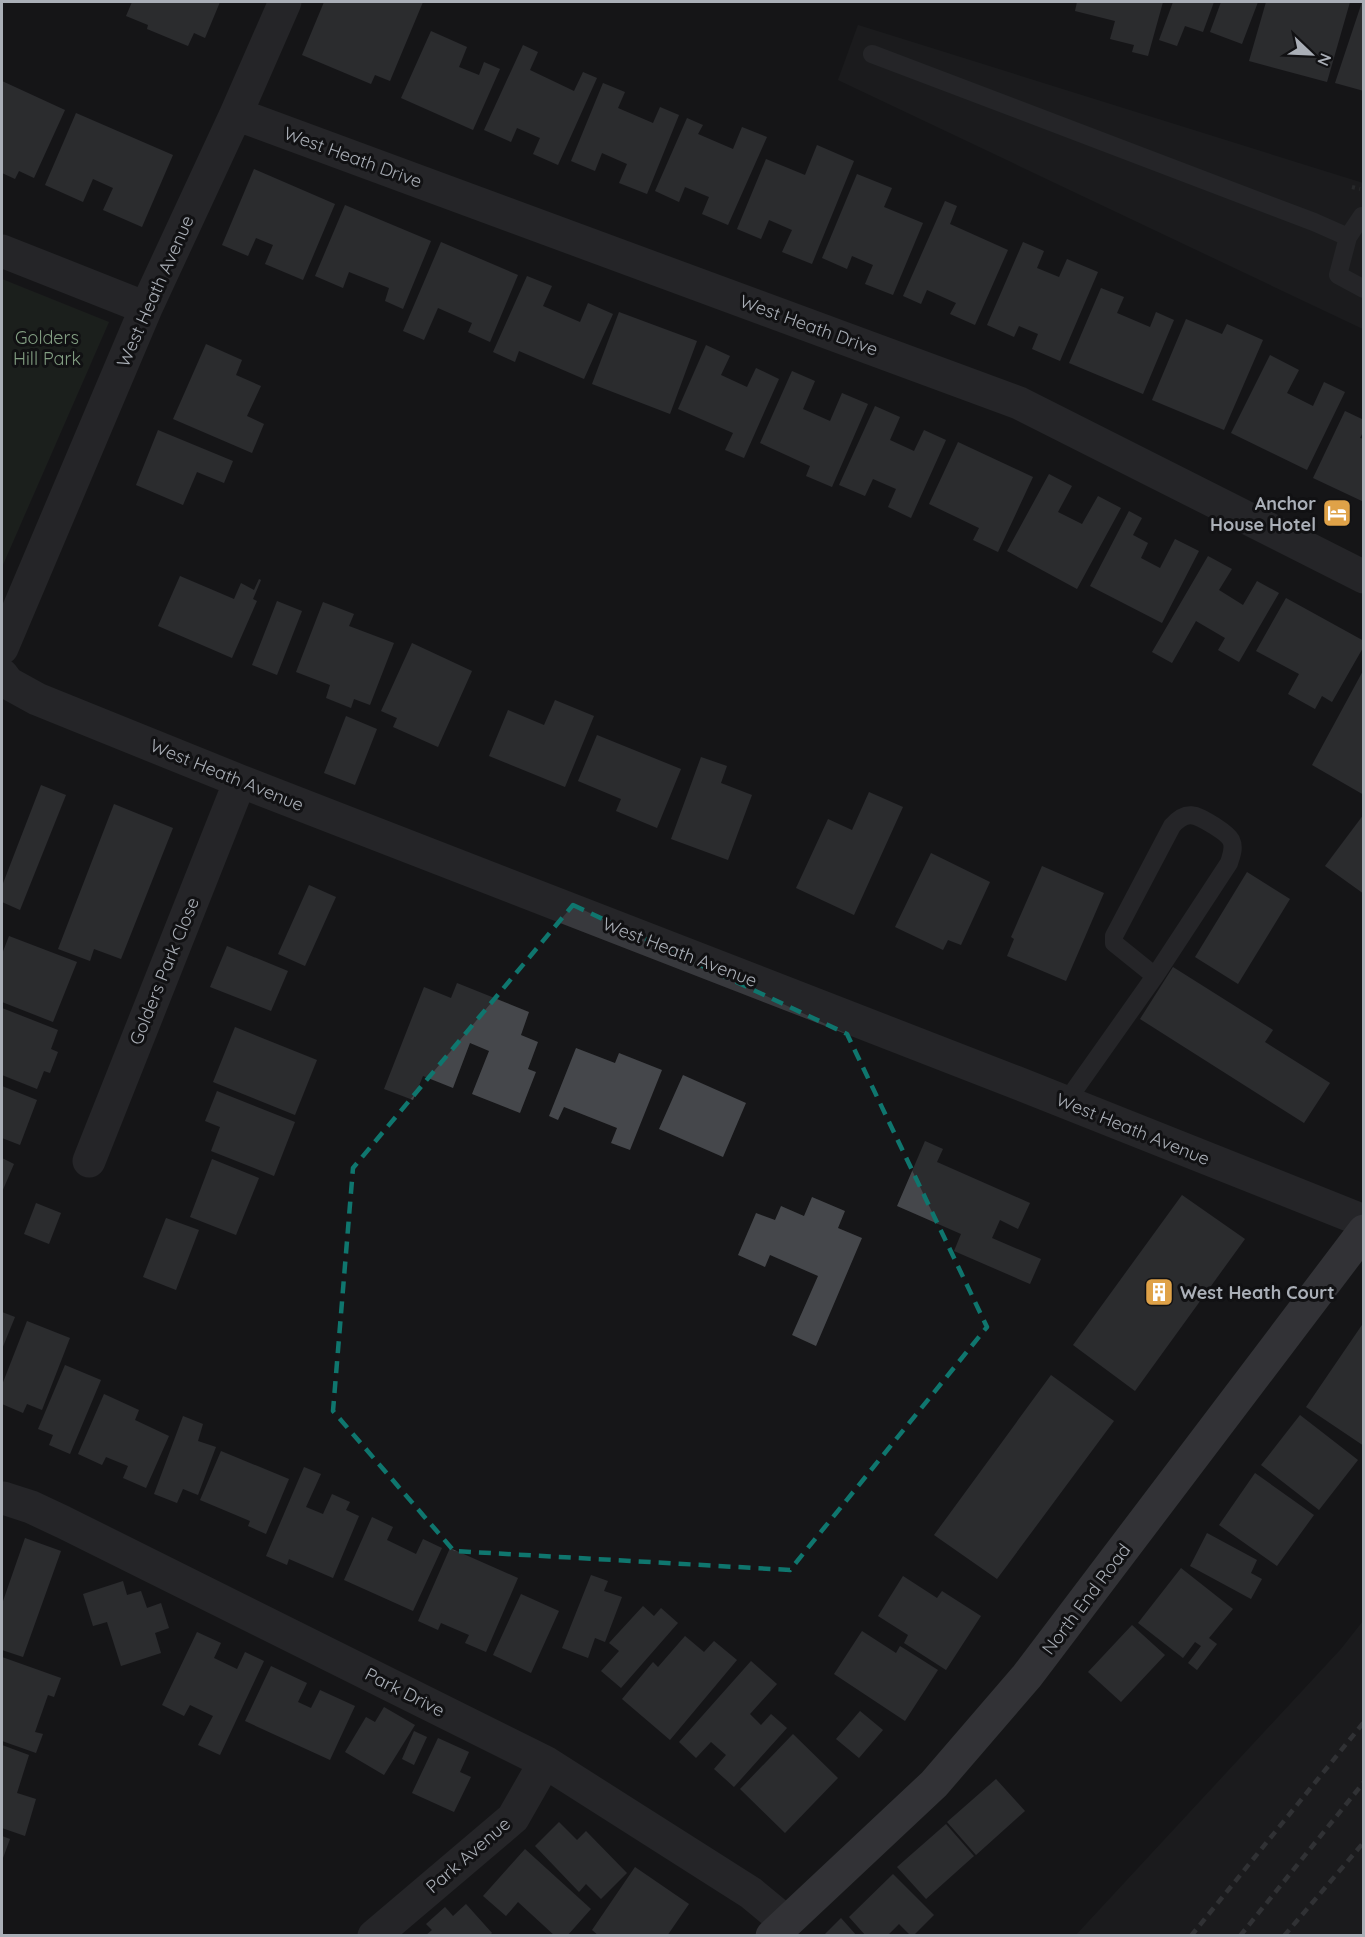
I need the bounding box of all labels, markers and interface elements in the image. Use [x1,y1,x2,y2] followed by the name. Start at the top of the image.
[1281,24,1341,84] north arrow
[1313,51,1336,69] text: N
[281,121,425,193] street label: West Heath Drive
[111,212,199,370] street label: West Heath Avenue
[737,289,881,361] street label: West Heath Drive
[13,326,81,370] park label: Golders Hill Park
[1210,492,1316,536] place label: Anchor House Hotel
[1321,497,1353,529] hotel icon: Anchor House Hotel
[147,734,307,816] street label: West Heath Avenue
[124,894,204,1048] street label: Golders Park Close
[599,912,761,992] street label: West Heath Avenue
[1053,1088,1213,1170] street label: West Heath Avenue
[1143,1276,1175,1308] building icon: West Heath Court
[1180,1281,1335,1304] place label: West Heath Court
[1037,1539,1135,1659] street label: North End Road
[361,1662,449,1722] street label: Park Drive
[421,1812,515,1898] street label: Park Avenue

